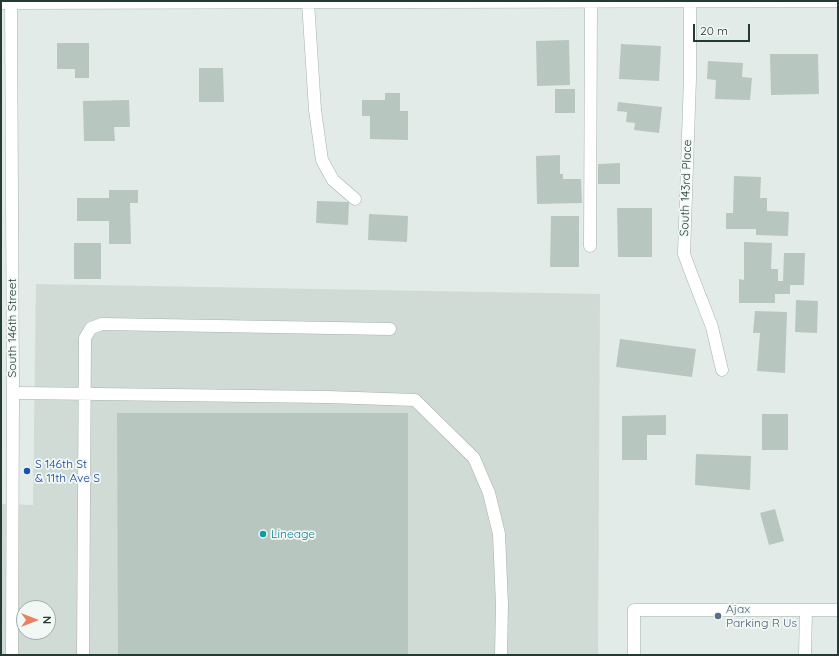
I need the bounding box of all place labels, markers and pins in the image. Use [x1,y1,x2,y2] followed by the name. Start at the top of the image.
[35,457,100,485] place label: S 146th St & 11th Ave S
[22,466,32,476] marker: S 146th St & 11th Ave S
[271,527,315,541] place label: Lineage
[258,529,268,539] marker: Lineage
[726,602,797,630] place label: Ajax Parking R Us
[713,611,723,621] marker: Ajax Parking R Us

